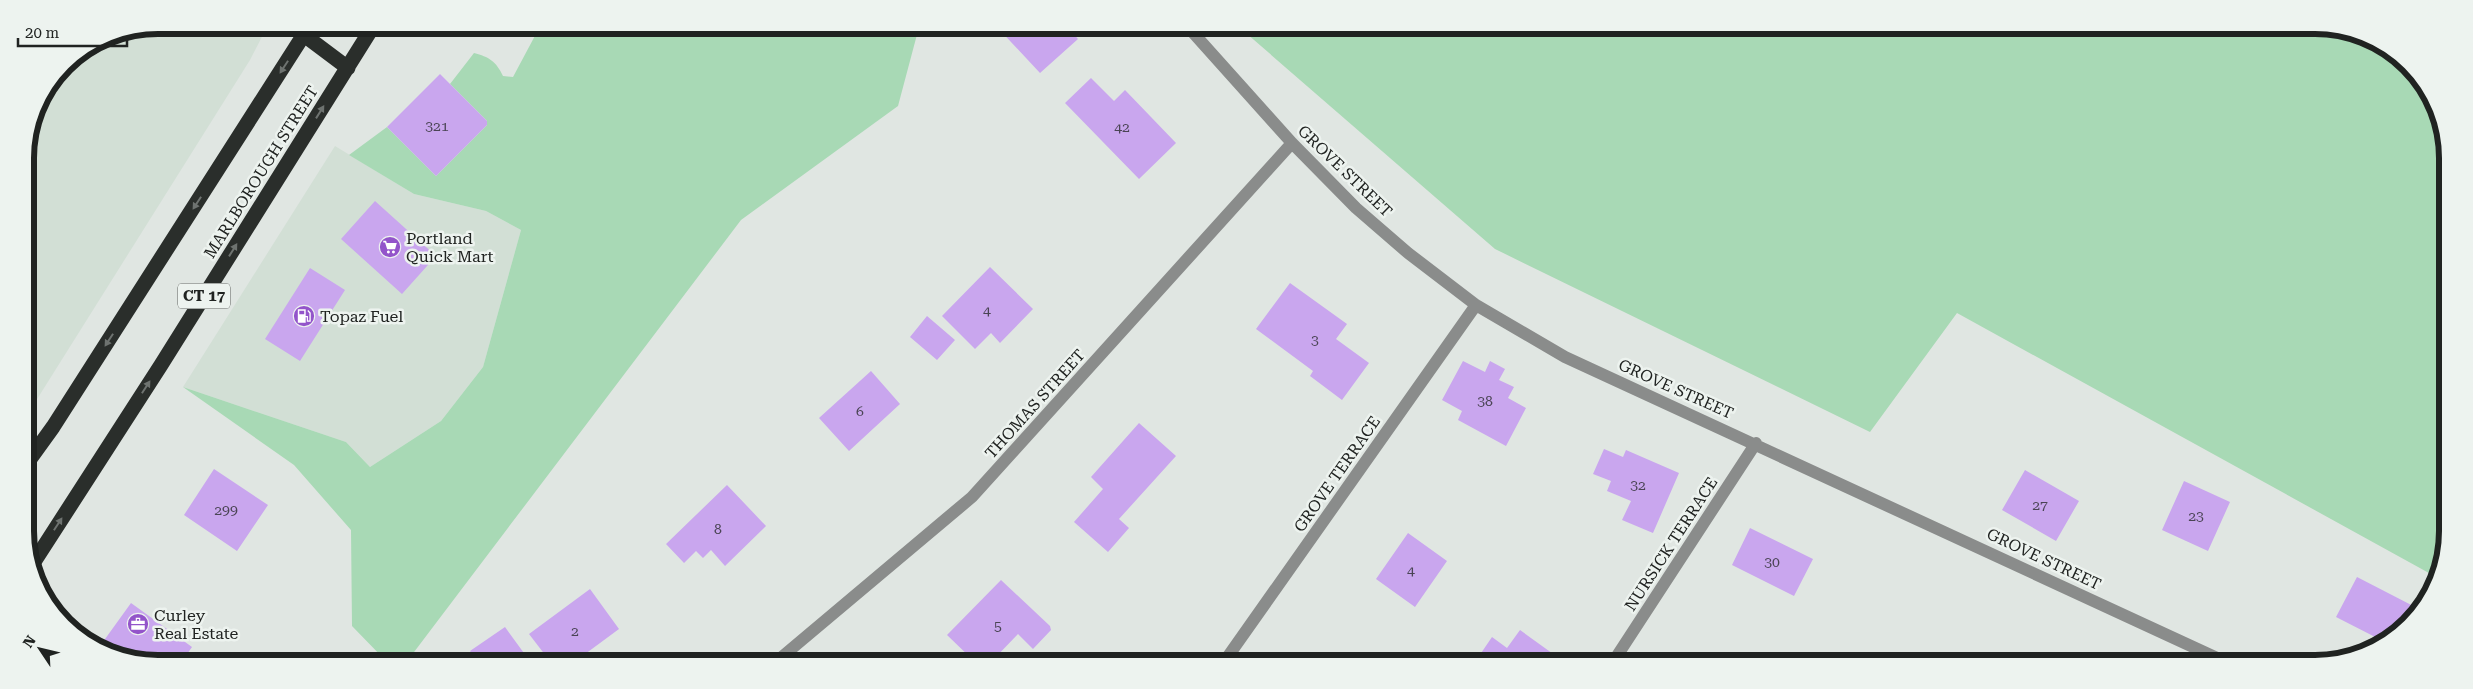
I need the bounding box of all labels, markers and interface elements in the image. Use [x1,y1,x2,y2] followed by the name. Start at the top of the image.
[18,15,126,47] scale bar
[25,24,60,42] text: 20 m
[280,60,289,73] one-way arrow
[200,82,322,262] street label: MARLBOROUGH STREET
[315,106,325,119] one-way arrow
[425,118,449,134] house number: 321
[1114,119,1130,135] house number: 42
[1294,121,1396,221] street label: GROVE STREET
[192,197,201,210] one-way arrow
[406,229,494,266] place label: Portland Quick Mart
[378,235,402,259] supermarket icon: Portland Quick Mart
[229,243,238,256] one-way arrow
[178,284,230,308] road number: CT 17
[983,302,991,318] house number: 4
[292,304,316,328] fuel station icon: Topaz Fuel
[320,307,403,326] place label: Topaz Fuel
[1311,332,1319,348] house number: 3
[104,333,113,347] one-way arrow
[981,345,1089,462] street label: THOMAS STREET
[1616,355,1737,423] street label: GROVE STREET
[142,380,151,394] one-way arrow
[1477,393,1493,409] house number: 38
[856,403,864,419] house number: 6
[1290,412,1384,536] street label: GROVE TERRACE
[1621,473,1721,615] street label: NURSICK TERRACE
[1630,477,1646,493] house number: 32
[2032,497,2048,513] house number: 27
[214,502,238,518] house number: 299
[2188,508,2204,524] house number: 23
[54,517,63,530] one-way arrow
[714,521,722,537] house number: 8
[1984,524,2104,594] street label: GROVE STREET
[1764,554,1780,570] house number: 30
[1407,562,1415,578] house number: 4
[154,606,238,643] place label: Curley Real Estate
[126,612,150,636] office icon: Curley Real Estate
[994,618,1002,634] house number: 5
[571,623,579,639] house number: 2
[15,624,65,674] north arrow
[20,632,39,651] text: N

